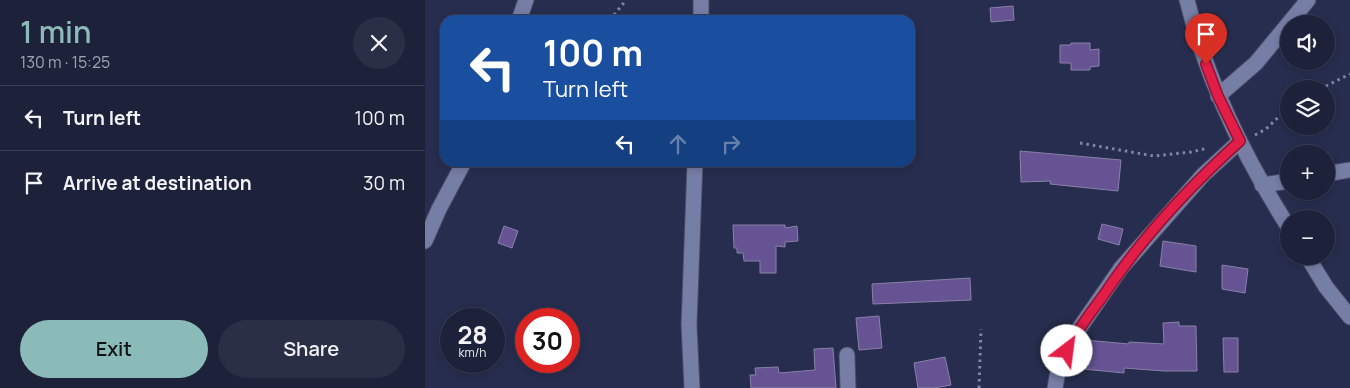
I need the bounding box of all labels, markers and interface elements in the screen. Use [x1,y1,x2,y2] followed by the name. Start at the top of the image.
[20,11,92,52] text: 1 min
[1185,13,1227,64] pin
[1280,15,1335,265] map controls
[1280,15,1335,70] button: sound
[353,17,405,69] button: close
[1192,20,1220,48] icon: arrive
[543,29,643,77] text: 100 m
[460,35,525,100] icon: left
[20,51,110,73] text: 130 m · 15:25
[543,74,628,104] text: Turn left
[1280,80,1335,135] button: layers
[20,104,48,132] icon: left
[63,105,141,131] text: Turn left
[354,105,405,131] text: 100 m
[611,130,639,158] icon: left
[664,130,692,158] icon: ahead
[717,130,745,158] icon: right
[1280,145,1335,200] button: +
[20,169,48,197] icon: arrive
[63,170,252,196] text: Arrive at destination
[363,170,405,196] text: 30 m
[1280,210,1335,265] button: −
[515,308,580,373] speed limit sign: 30
[457,317,488,352] text: 28
[20,320,208,378] button: Exit
[218,320,405,378] button: Share
[1040,324,1092,376] position arrow
[459,344,486,361] text: km/h

